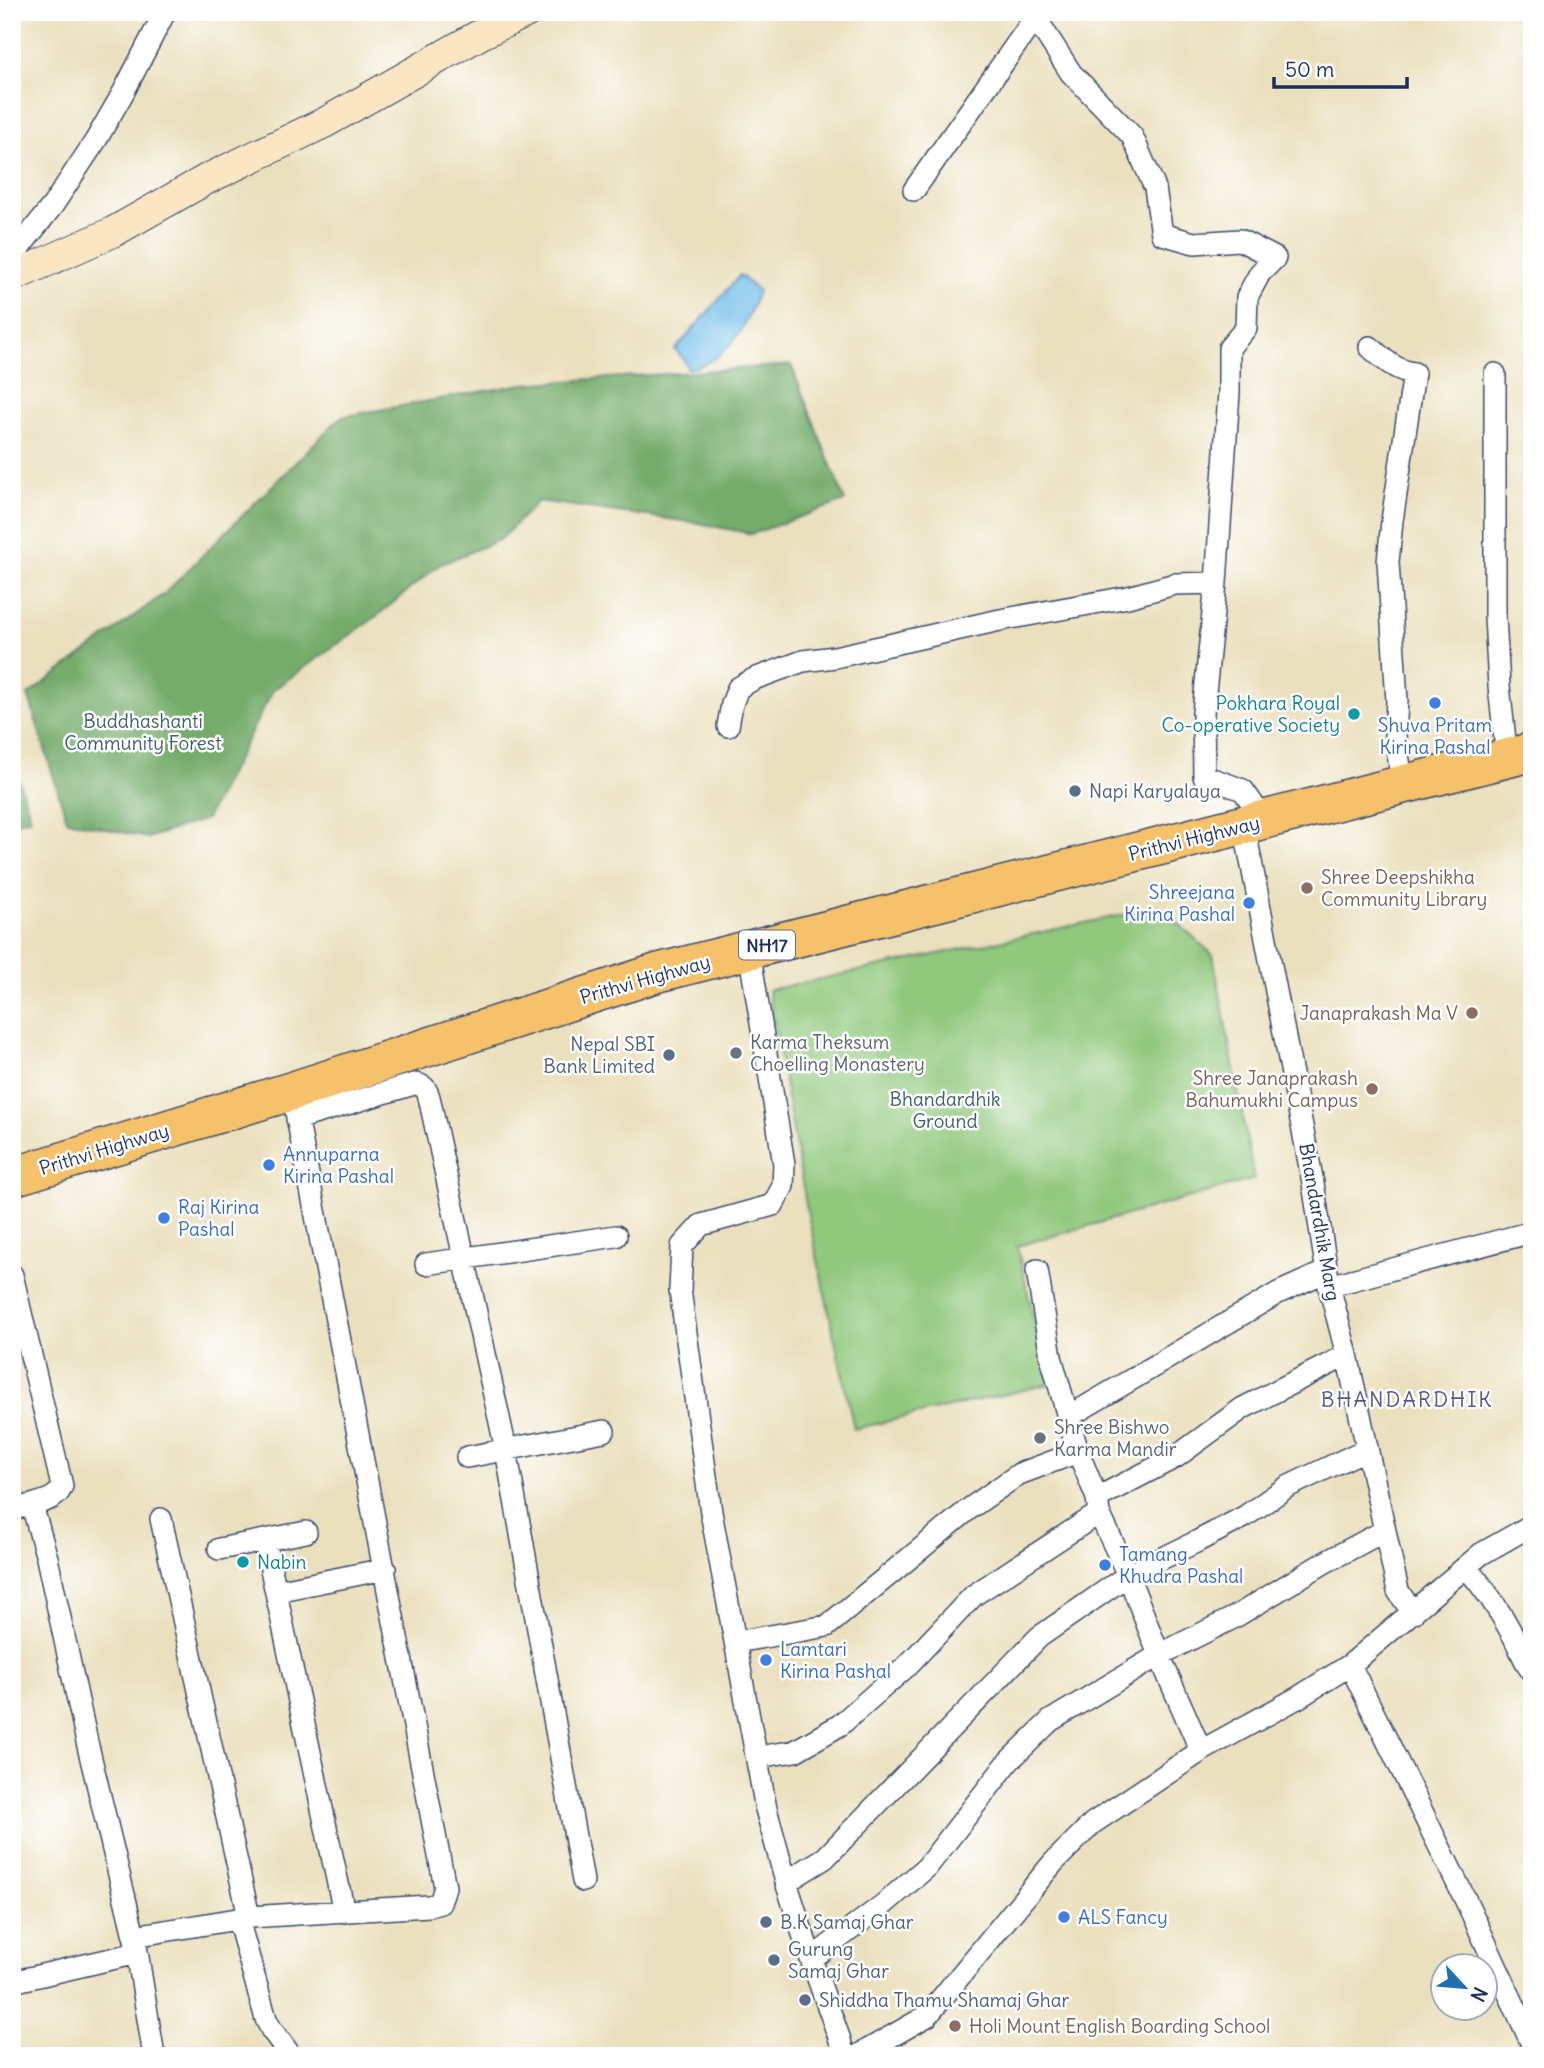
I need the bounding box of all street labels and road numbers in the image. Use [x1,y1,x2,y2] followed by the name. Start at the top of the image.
[1126,810,1262,866] street label: Prithvi Highway
[739,930,795,960] road number: NH17
[577,949,713,1009] street label: Prithvi Highway
[36,1118,172,1180] street label: Prithvi Highway
[1294,1141,1346,1303] street label: Bhandardhik Marg

